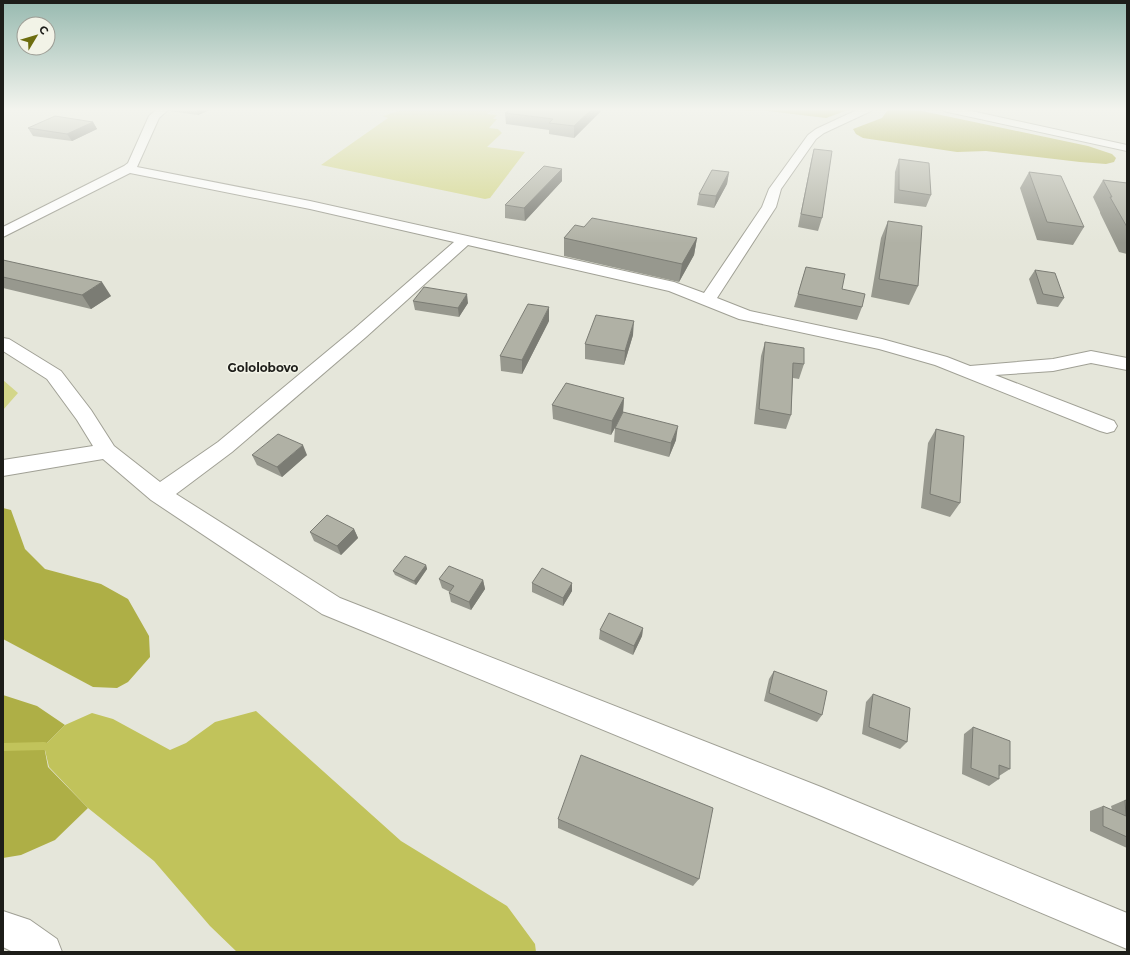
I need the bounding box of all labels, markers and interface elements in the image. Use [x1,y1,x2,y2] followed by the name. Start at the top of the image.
[16,16,56,56] north arrow
[36,22,52,37] text: С
[228,360,299,375] district label: Gololobovo

